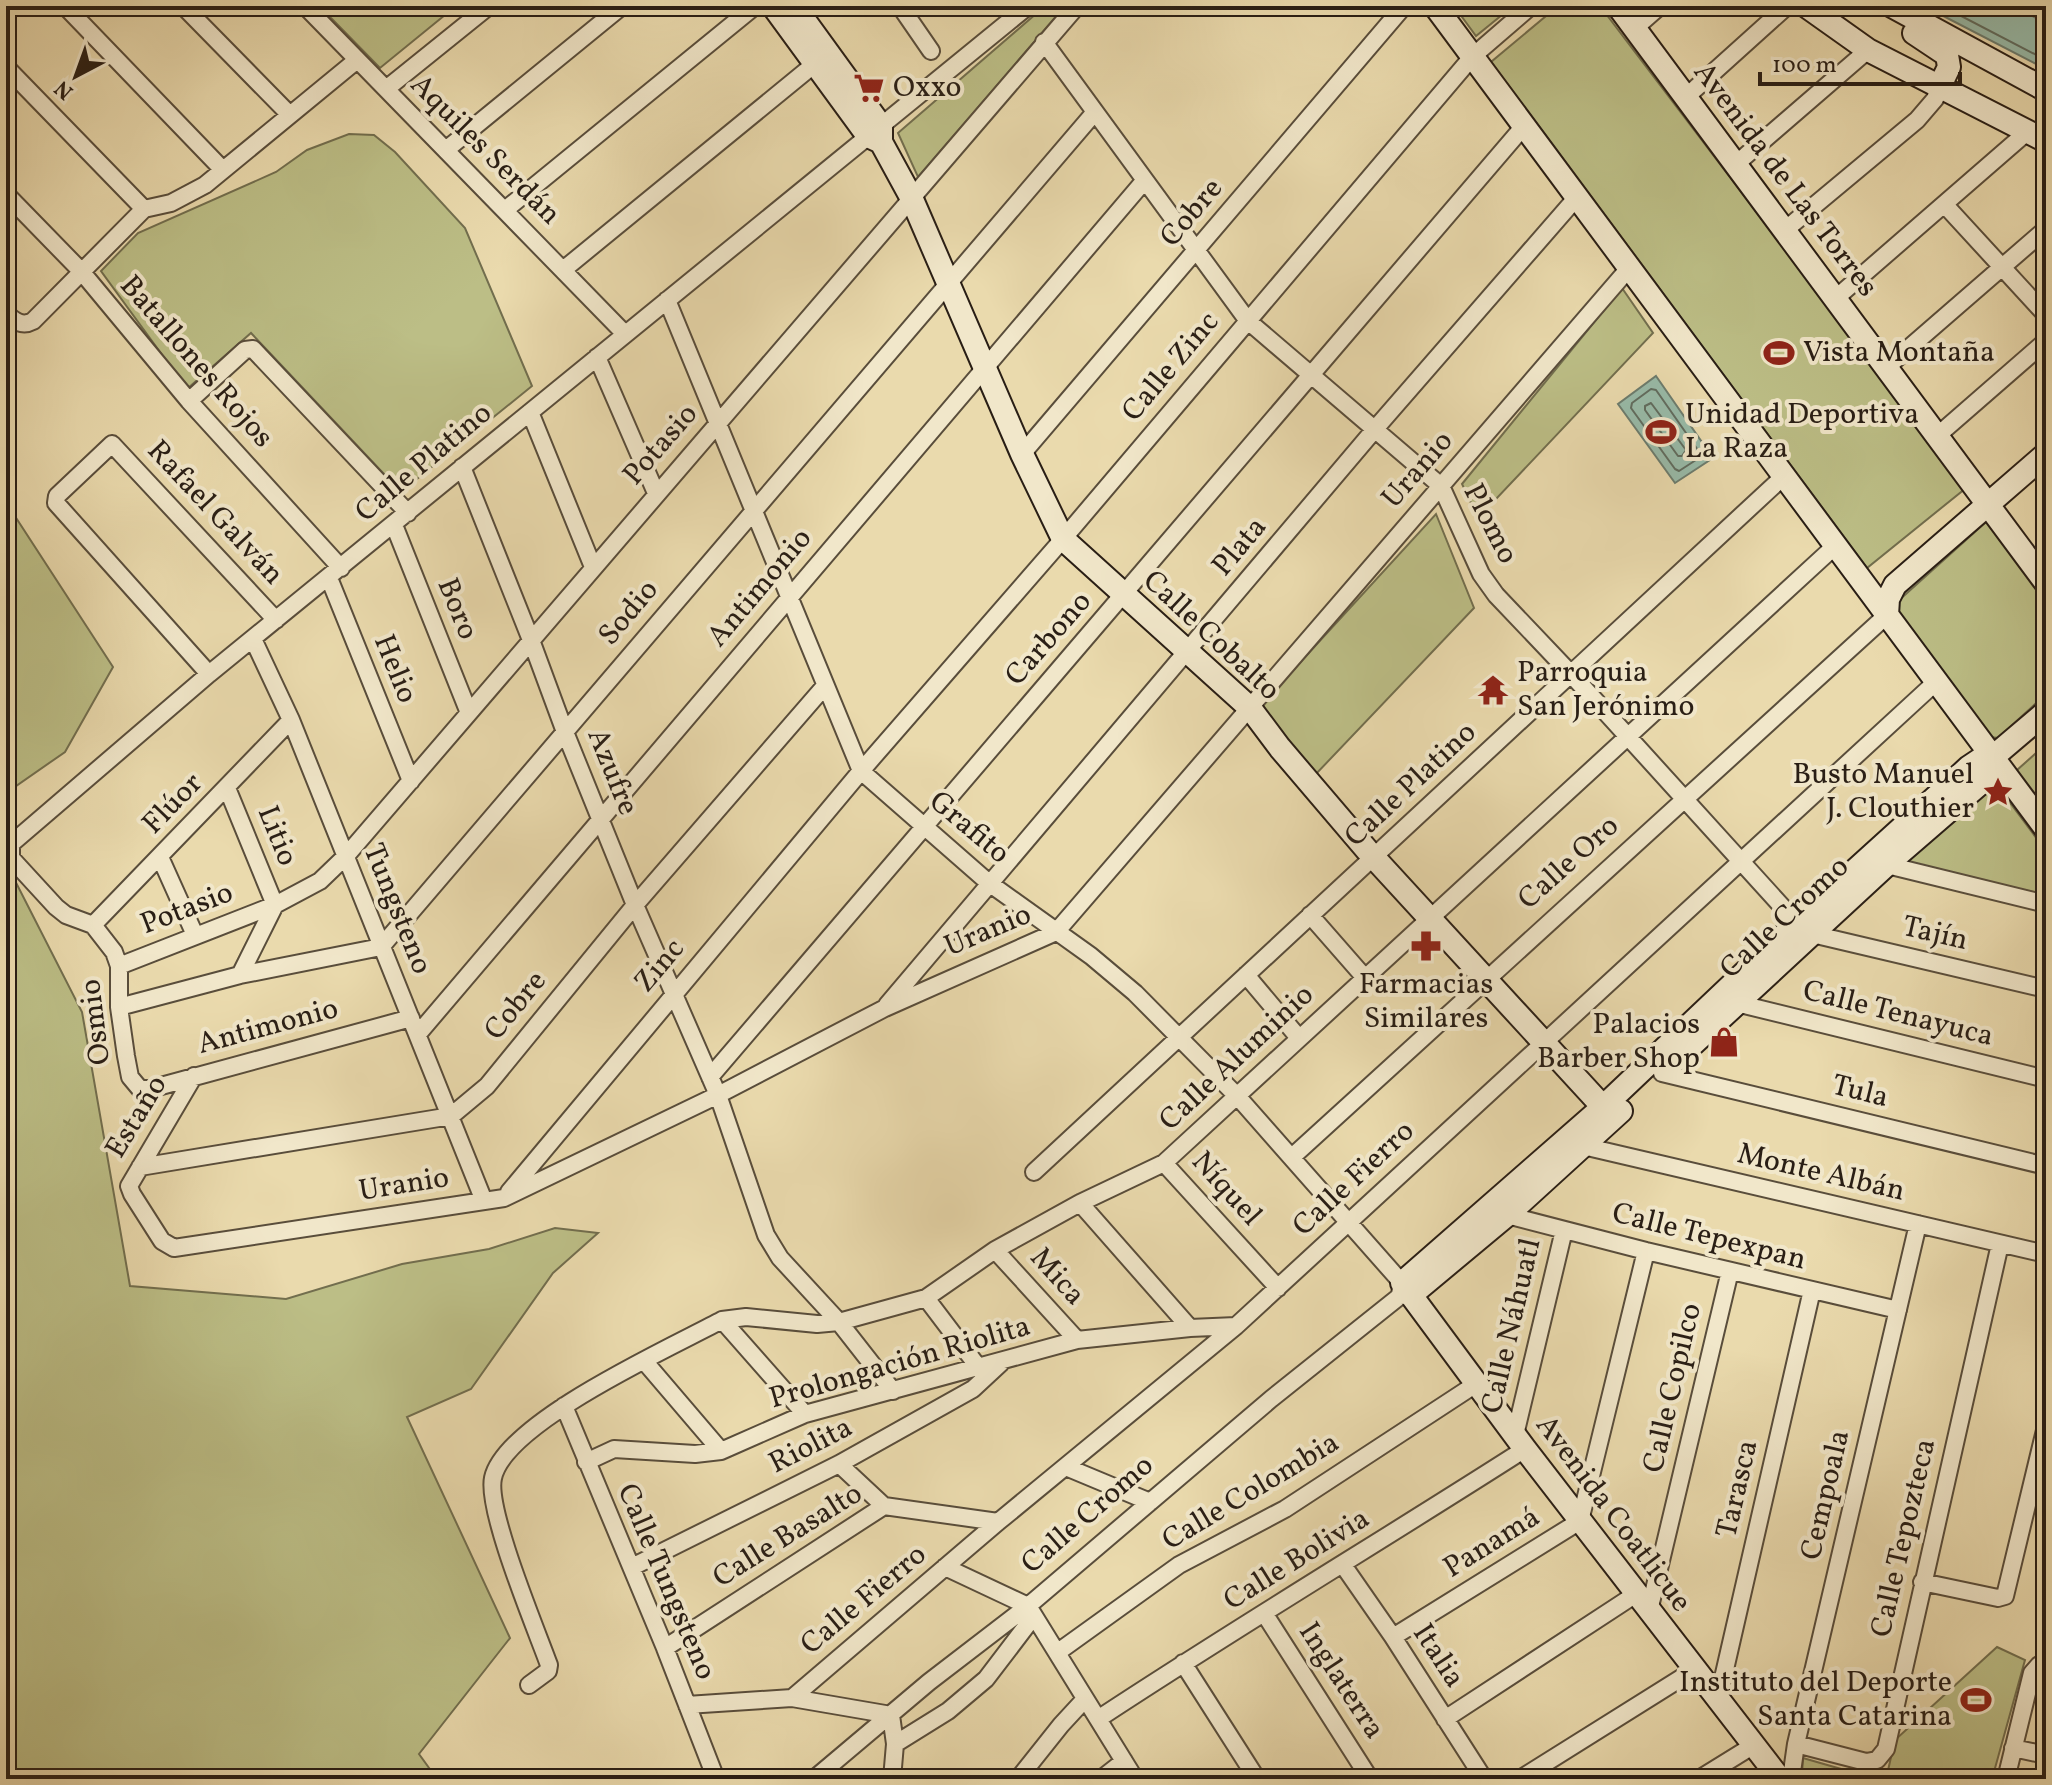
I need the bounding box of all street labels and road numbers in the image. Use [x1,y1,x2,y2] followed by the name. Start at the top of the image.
[1683,54,1887,306] street label: Avenida de Las Torres
[400,65,570,235] street label: Aquiles Serdán
[1151,169,1233,257] street label: Cobre
[109,266,283,458] street label: Batallones Rojos
[1112,303,1230,431] street label: Calle Zinc
[347,393,501,533] street label: Calle Platino
[614,395,708,495] street label: Potasio
[1372,422,1464,518] street label: Uranio
[137,431,293,595] street label: Rafael Galván
[1452,477,1528,571] street label: Plomo
[1203,508,1277,586] street label: Plata
[698,519,822,657] street label: Antimonio
[1133,561,1289,711] street label: Calle Cobalto
[589,571,669,655] street label: Sodio
[426,572,488,646] street label: Boro
[996,582,1102,696] street label: Carbono
[362,628,428,710] street label: Helio
[1336,713,1486,857] street label: Calle Platino
[576,722,648,822] street label: Azufre
[133,764,213,844] street label: Flúor
[919,782,1019,874] street label: Grafito
[246,800,308,872] street label: Litio
[1509,806,1629,920] street label: Calle Oro
[352,837,442,981] street label: Tungsteno
[1711,847,1859,989] street label: Calle Cromo
[135,872,239,946] street label: Potasio
[938,894,1038,968] street label: Uranio
[1898,906,1972,962] street label: Tajín
[625,930,695,1002] street label: Zinc
[475,962,557,1050] street label: Cobre
[1798,970,1998,1058] street label: Calle Tenayuca
[1150,975,1324,1141] street label: Calle Aluminio
[70,977,122,1067] street label: Osmio
[193,988,343,1066] street label: Antimonio
[1827,1065,1893,1119] street label: Tula
[96,1068,178,1166] street label: Estaño
[1284,1111,1424,1247] street label: Calle Fierro
[1733,1133,1909,1213] street label: Monte Albán
[1181,1142,1271,1236] street label: Níquel
[356,1157,452,1213] street label: Uranio
[1608,1193,1810,1281] street label: Calle Tepexpan
[1471,1234,1553,1418] street label: Calle Náhuatl
[1020,1239,1094,1315] street label: Mica
[1633,1299,1713,1477] street label: Calle Copilco
[765,1306,1035,1420] street label: Prolongación Riolita
[762,1407,860,1485] street label: Riolita
[1525,1407,1701,1621] street label: Avenida Coatlicue
[1155,1423,1347,1561] street label: Calle Colombia
[1791,1426,1861,1564] street label: Cempoala
[1861,1435,1947,1641] street label: Calle Tepozteca
[1706,1436,1770,1542] street label: Tarasca
[1013,1446,1163,1584] street label: Calle Cromo
[705,1473,871,1599] street label: Calle Basalto
[606,1478,726,1686] street label: Calle Tungsteno
[1436,1497,1548,1589] street label: Panamá
[1216,1499,1378,1621] street label: Calle Bolivia
[792,1535,936,1665] street label: Calle Fierro
[1287,1614,1395,1748] street label: Inglaterra
[1402,1616,1474,1696] street label: Italia

